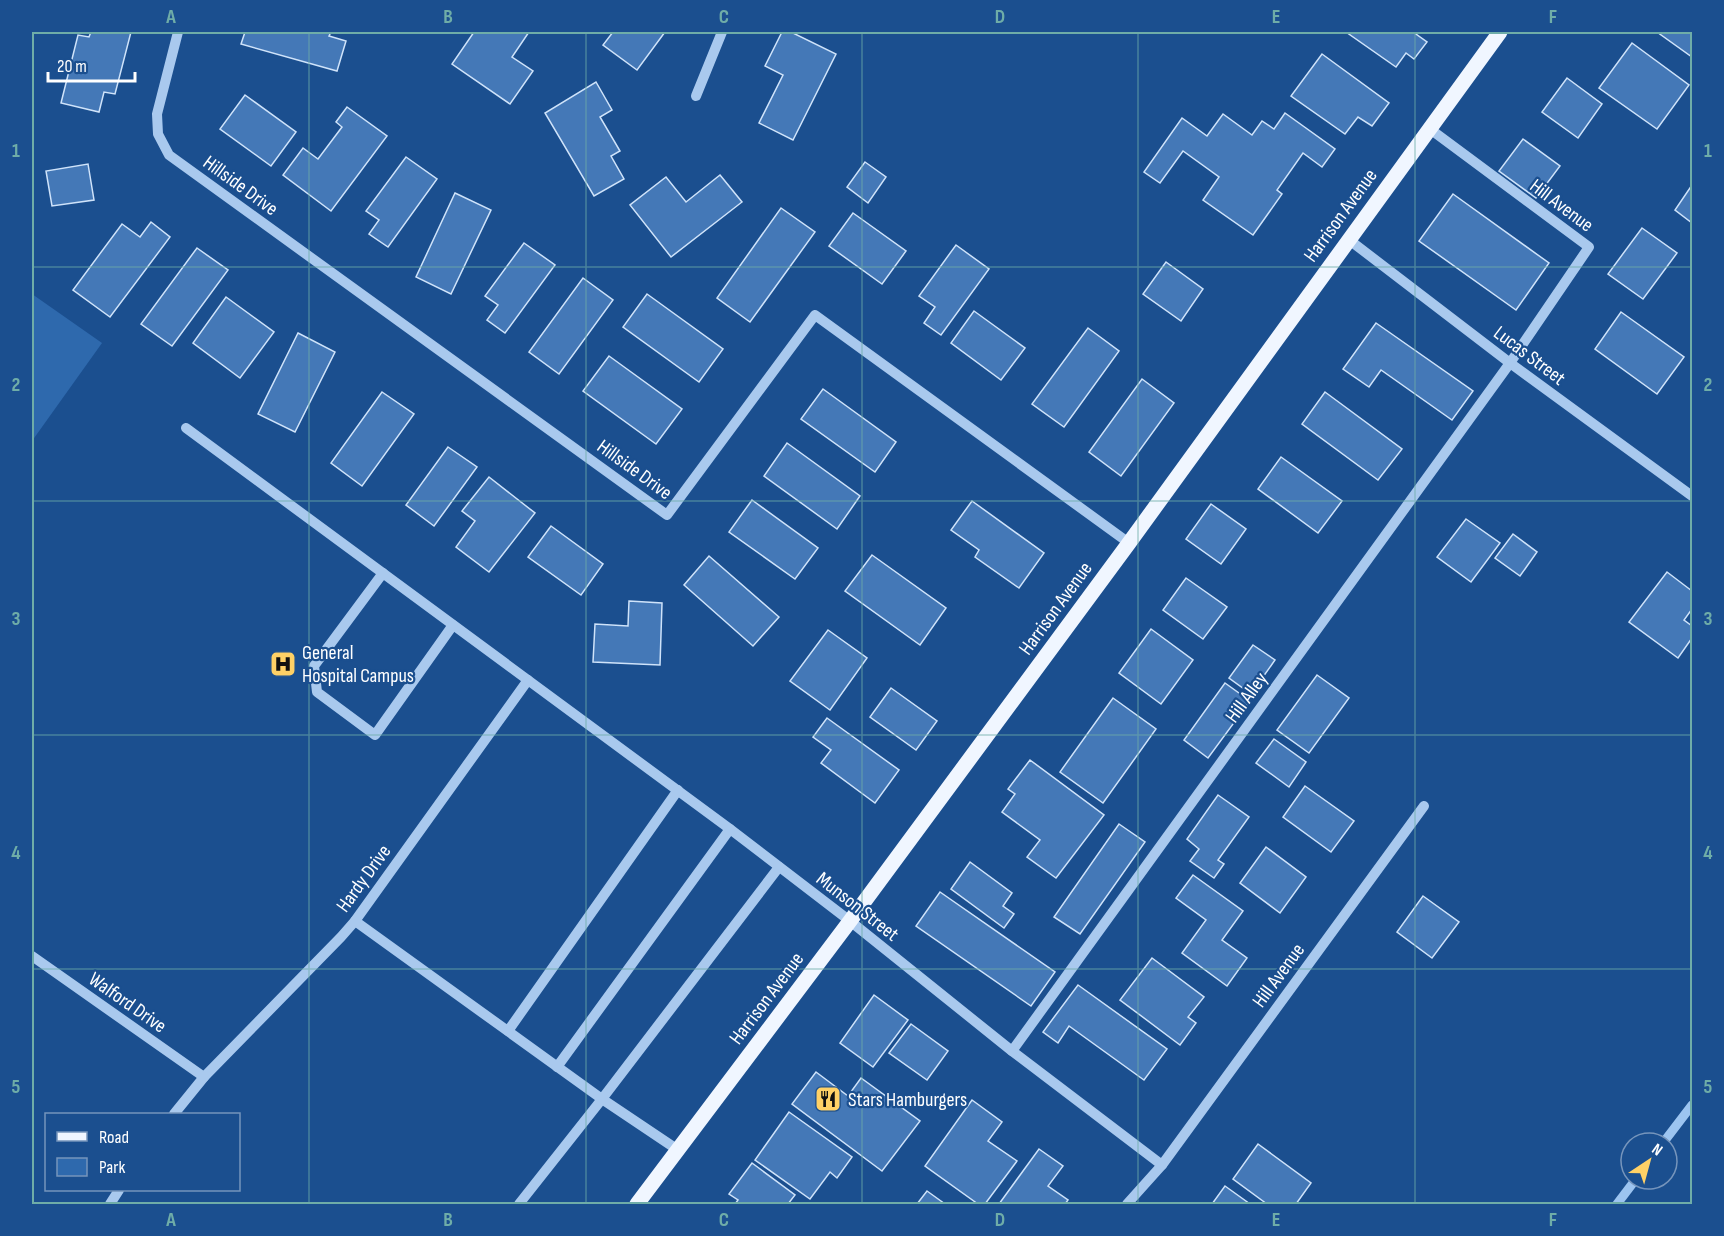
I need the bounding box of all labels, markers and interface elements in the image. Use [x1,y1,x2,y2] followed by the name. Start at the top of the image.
[165,5,176,29] text: A
[443,5,453,29] text: B
[719,5,729,29] text: C
[995,5,1005,29] text: D
[1272,5,1280,29] text: E
[1549,5,1557,29] text: F
[48,45,135,83] scale bar
[57,56,87,77] text: 20 m
[12,139,20,163] text: 1
[1704,139,1712,163] text: 1
[198,151,283,221] street label: Hillside Drive
[1299,164,1383,267] street label: Harrison Avenue
[1525,174,1598,237] street label: Hill Avenue
[1489,321,1570,391] street label: Lucas Street
[12,373,20,397] text: 2
[1704,373,1712,397] text: 2
[592,435,677,505] street label: Hillside Drive
[1014,557,1098,660] street label: Harrison Avenue
[12,607,21,631] text: 3
[1704,607,1713,631] text: 3
[302,641,414,688] place label: General Hospital Campus
[268,649,298,679] hospital icon: General Hospital Campus
[1221,668,1273,727] street label: Hill Alley
[331,840,396,917] street label: Hardy Drive
[11,841,21,865] text: 4
[1703,841,1713,865] text: 4
[811,867,903,946] street label: Munson Street
[1248,939,1310,1012] street label: Hill Avenue
[724,948,809,1049] street label: Harrison Avenue
[84,967,171,1038] street label: Walford Drive
[12,1075,21,1099] text: 5
[1704,1075,1713,1099] text: 5
[813,1084,843,1114] restaurant icon: Stars Hamburgers
[848,1088,967,1112] place label: Stars Hamburgers
[45,1113,240,1191] legend
[99,1127,129,1148] text: Road
[1619,1131,1679,1191] north arrow
[1648,1140,1666,1160] text: N
[99,1157,125,1178] text: Park
[165,1208,176,1232] text: A
[443,1208,453,1232] text: B
[719,1208,729,1232] text: C
[995,1208,1005,1232] text: D
[1272,1208,1280,1232] text: E
[1549,1208,1557,1232] text: F

